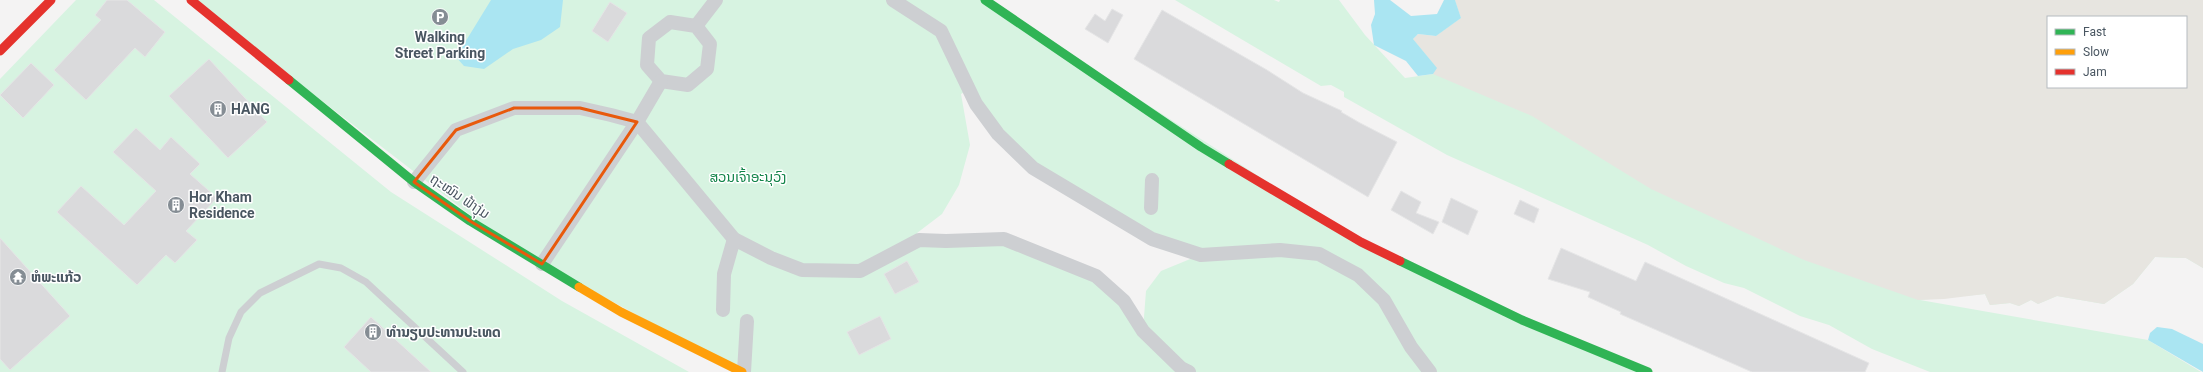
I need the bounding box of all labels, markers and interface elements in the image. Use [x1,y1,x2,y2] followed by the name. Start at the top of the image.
[430,7,450,27] parking icon: Walking Street Parking
[2047,16,2187,88] legend
[2083,25,2106,39] text: Fast
[395,29,485,61] place label: Walking Street Parking
[2083,45,2109,59] text: Slow
[2083,65,2107,79] text: Jam
[208,99,228,119] building icon: HANG
[231,101,270,117] place label: HANG
[709,167,787,186] park label: ສວນເຈົ້າອະນຸວົງ
[425,170,493,225] street label: ຖະໝົນ ຟ້າງຸ່ມ
[189,189,255,221] place label: Hor Kham Residence
[166,195,186,215] building icon: Hor Kham Residence
[8,267,28,287] temple icon: ຫໍພະແກ້ວ
[31,269,81,285] place label: ຫໍພະແກ້ວ
[363,322,383,342] building icon: ທຳນຽບປະທານປະເທດ
[386,324,501,341] place label: ທຳນຽບປະທານປະເທດ

